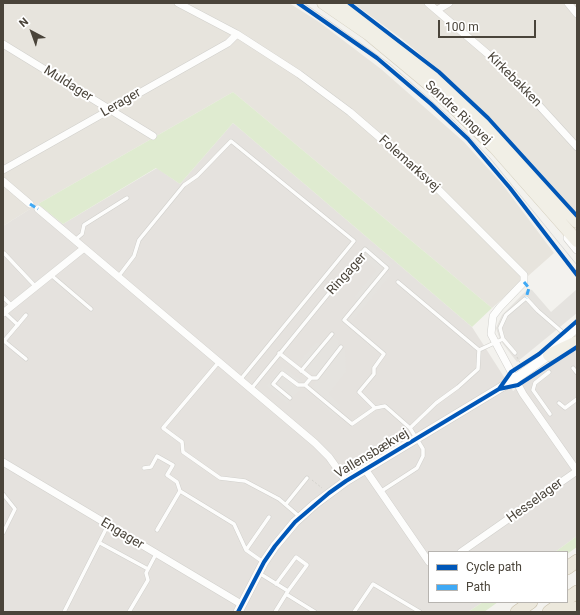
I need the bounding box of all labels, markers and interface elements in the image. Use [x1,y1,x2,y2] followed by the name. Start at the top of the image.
[12,12,52,52] north arrow
[440,12,538,38] scale bar
[17,15,31,30] text: N
[445,20,479,34] text: 100 m
[484,50,544,110] street label: Kirkebakken
[41,63,95,105] street label: Muldager
[421,78,495,148] street label: Søndre Ringvej
[98,85,144,121] street label: Lerager
[375,132,443,196] street label: Folemarksvej
[324,250,370,298] street label: Ringager
[332,426,412,482] street label: Vallensbækvej
[504,475,566,527] street label: Hesselager
[98,515,146,553] street label: Engager
[428,551,568,603] legend
[466,560,522,574] text: Cycle path
[466,580,491,594] text: Path

